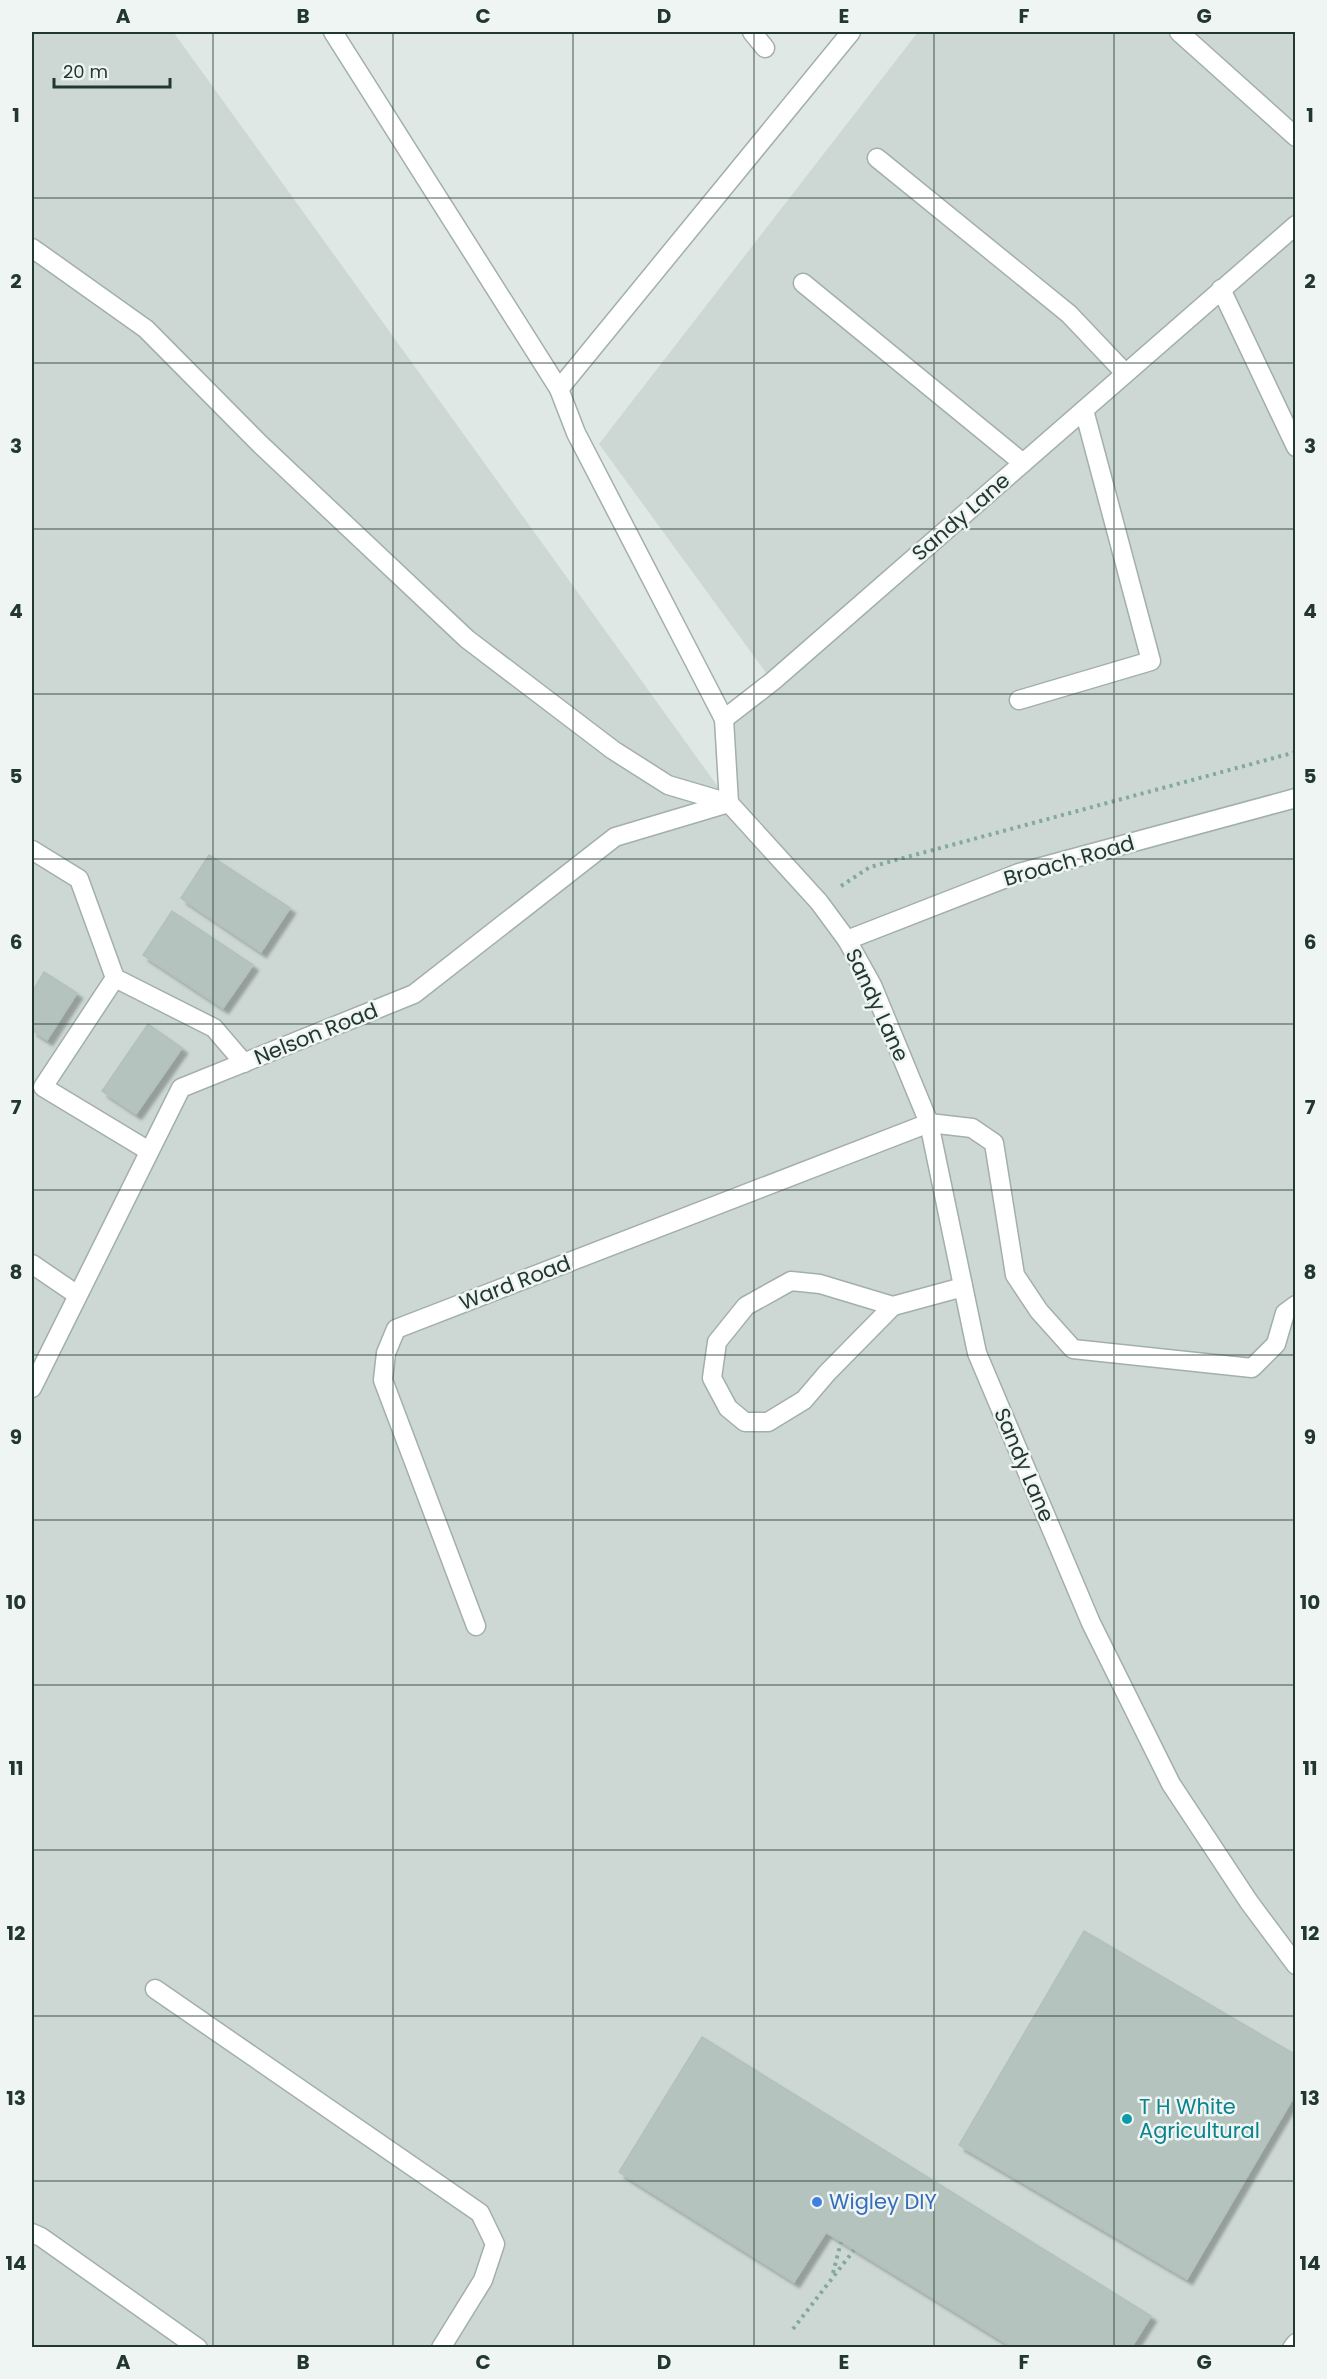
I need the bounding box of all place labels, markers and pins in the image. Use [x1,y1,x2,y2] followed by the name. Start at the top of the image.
[1139,2092,1260,2145] place label: T H White Agricultural
[1120,2112,1134,2126] marker: T H White Agricultural
[829,2187,937,2216] place label: Wigley DIY
[810,2195,824,2209] marker: Wigley DIY

